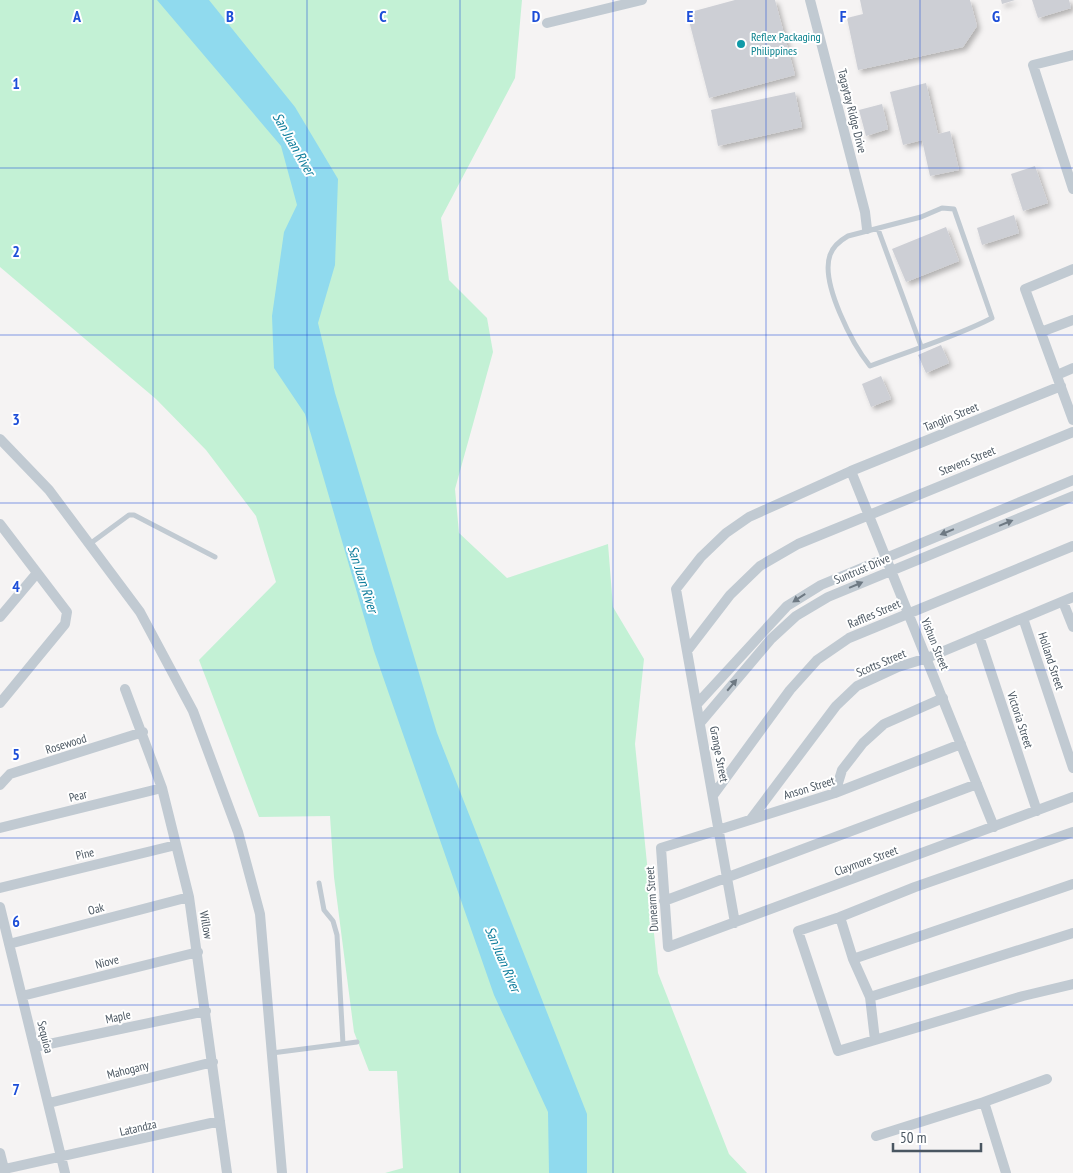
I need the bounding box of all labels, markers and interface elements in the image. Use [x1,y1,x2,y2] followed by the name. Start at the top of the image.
[72,6,82,26] text: A
[226,6,234,26] text: B
[379,6,387,26] text: C
[532,6,541,26] text: D
[687,6,694,26] text: E
[840,6,847,26] text: F
[992,6,1000,26] text: G
[751,29,821,58] place label: Reflex Packaging Philippines
[735,38,747,50] marker: Reflex Packaging Philippines
[835,67,870,155] street label: Tagaytay Ridge Drive
[12,73,20,93] text: 1
[269,109,320,181] water label: San Juan River
[12,241,20,261] text: 2
[921,399,981,434] street label: Tanglin Street
[12,409,20,429] text: 3
[936,442,998,479] street label: Stevens Street
[999,519,1014,527] one-way arrow
[939,528,954,536] one-way arrow
[344,543,383,617] water label: San Juan River
[832,550,892,587] street label: Suntrust Drive
[12,576,20,596] text: 4
[849,581,864,589] one-way arrow
[792,594,806,603] one-way arrow
[845,595,903,631] street label: Raffles Street
[918,615,953,673] street label: Yishun Street
[1035,630,1068,692] street label: Holland Street
[854,645,909,680] street label: Scotts Street
[726,679,737,692] one-way arrow
[1004,689,1037,751] street label: Victoria Street
[707,725,732,784] street label: Grange Street
[44,730,88,757] street label: Rosewood
[12,744,20,764] text: 5
[781,772,837,802] street label: Anson Street
[67,786,89,805] street label: Pear
[832,842,900,879] street label: Claymore Street
[74,844,96,863] street label: Pine
[642,865,661,932] street label: Dunearm Street
[86,899,106,918] street label: Oak
[197,910,217,941] street label: Willow
[12,911,20,931] text: 6
[481,923,526,997] water label: San Juan River
[94,951,120,972] street label: Niove
[104,1007,132,1026] street label: Maple
[34,1019,57,1055] street label: Sequioa
[105,1057,151,1082] street label: Mahogany
[12,1079,20,1099] text: 7
[118,1116,158,1139] street label: Latandza
[893,1120,980,1152] scale bar
[900,1128,926,1147] text: 50 m

